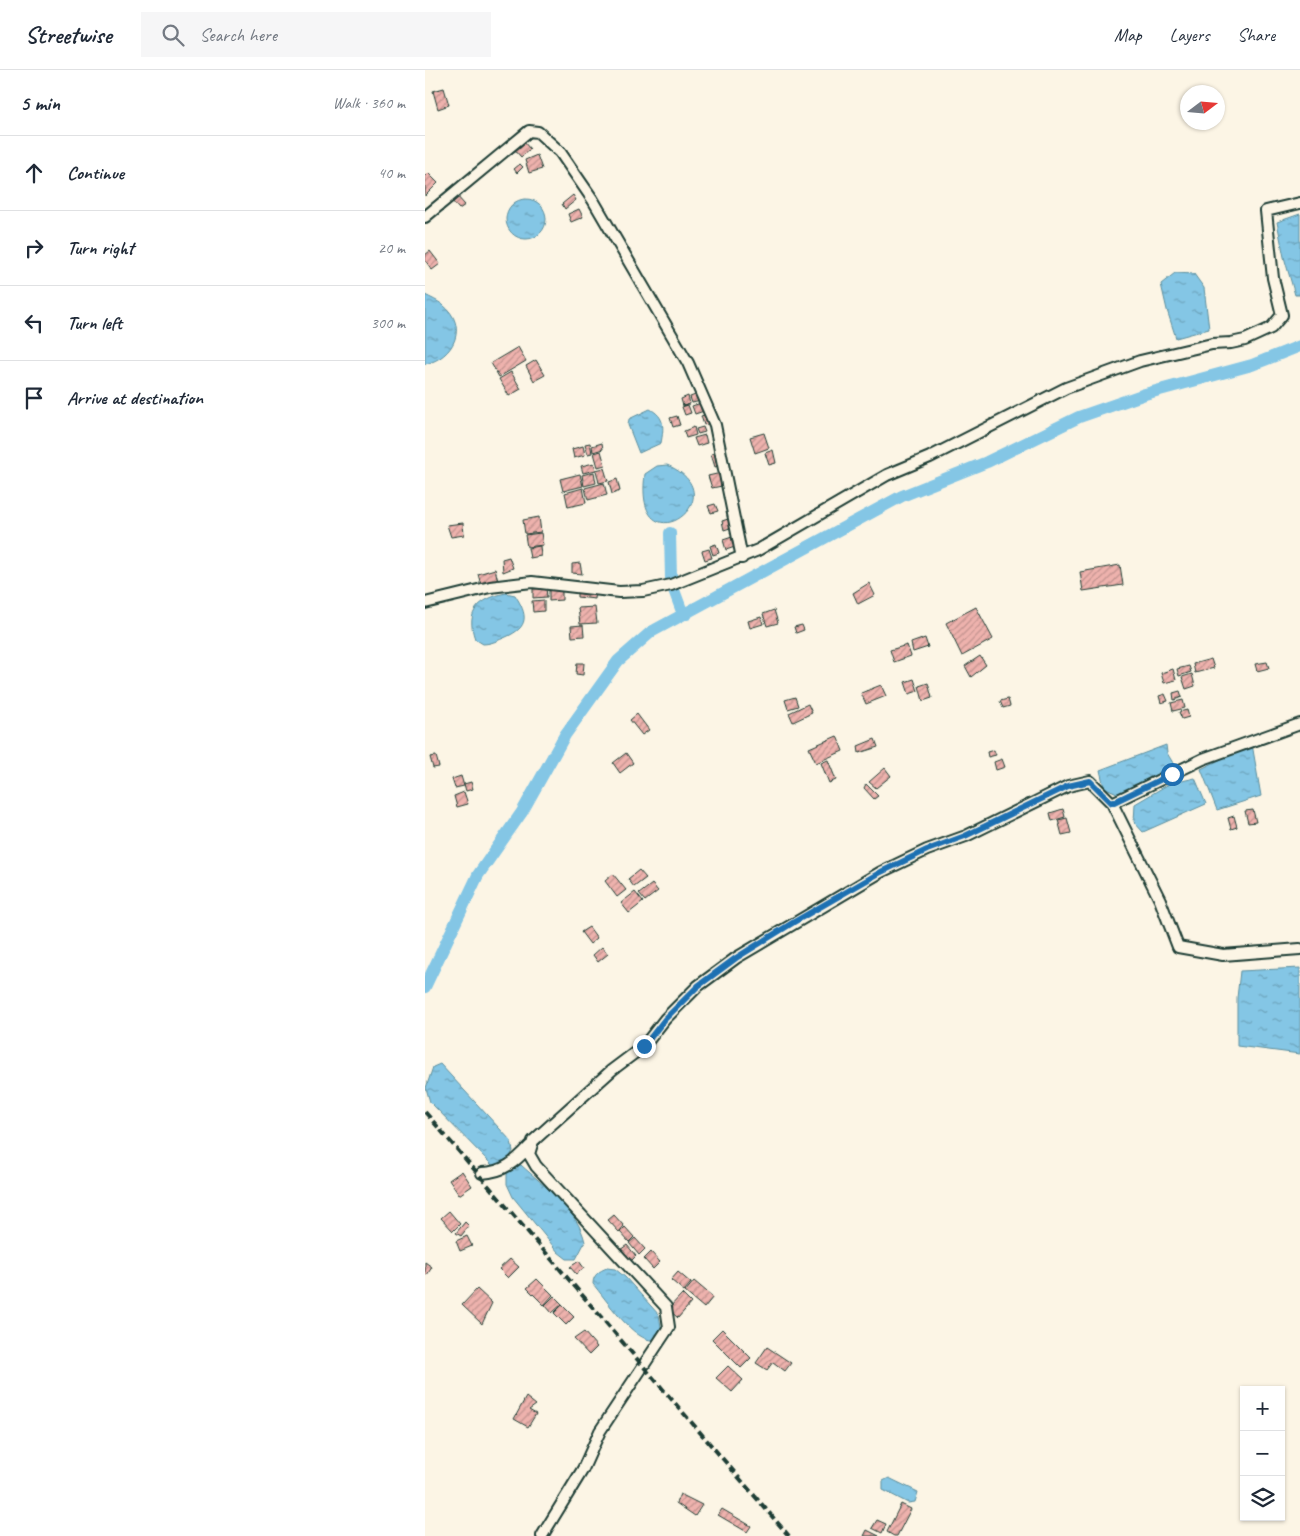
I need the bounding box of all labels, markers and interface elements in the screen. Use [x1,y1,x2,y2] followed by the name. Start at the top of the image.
[141,12,491,57] search box
[25,20,111,50] text: Streetwise
[159,21,187,49] icon: search
[199,23,277,47] text: Search here
[1114,24,1142,46] text: Map
[1170,24,1209,46] text: Layers
[1237,24,1275,46] text: Share
[1180,85,1225,130] north arrow
[20,90,60,116] text: 5 min
[333,93,405,113] text: Walk · 360 m
[20,159,48,187] icon: ahead
[67,161,124,185] text: Continue
[378,163,405,183] text: 40 m
[20,234,48,262] icon: right
[67,236,134,260] text: Turn right
[378,238,405,258] text: 20 m
[20,309,48,337] icon: left
[67,311,122,335] text: Turn left
[371,313,405,333] text: 300 m
[20,384,48,412] icon: arrive
[67,386,203,410] text: Arrive at destination
[1161,763,1184,786] route start
[633,1035,656,1058] route end
[1240,1386,1285,1521] map controls
[1240,1386,1285,1431] button: +
[1240,1431,1285,1476] button: −
[1240,1476,1285,1521] button: layers

